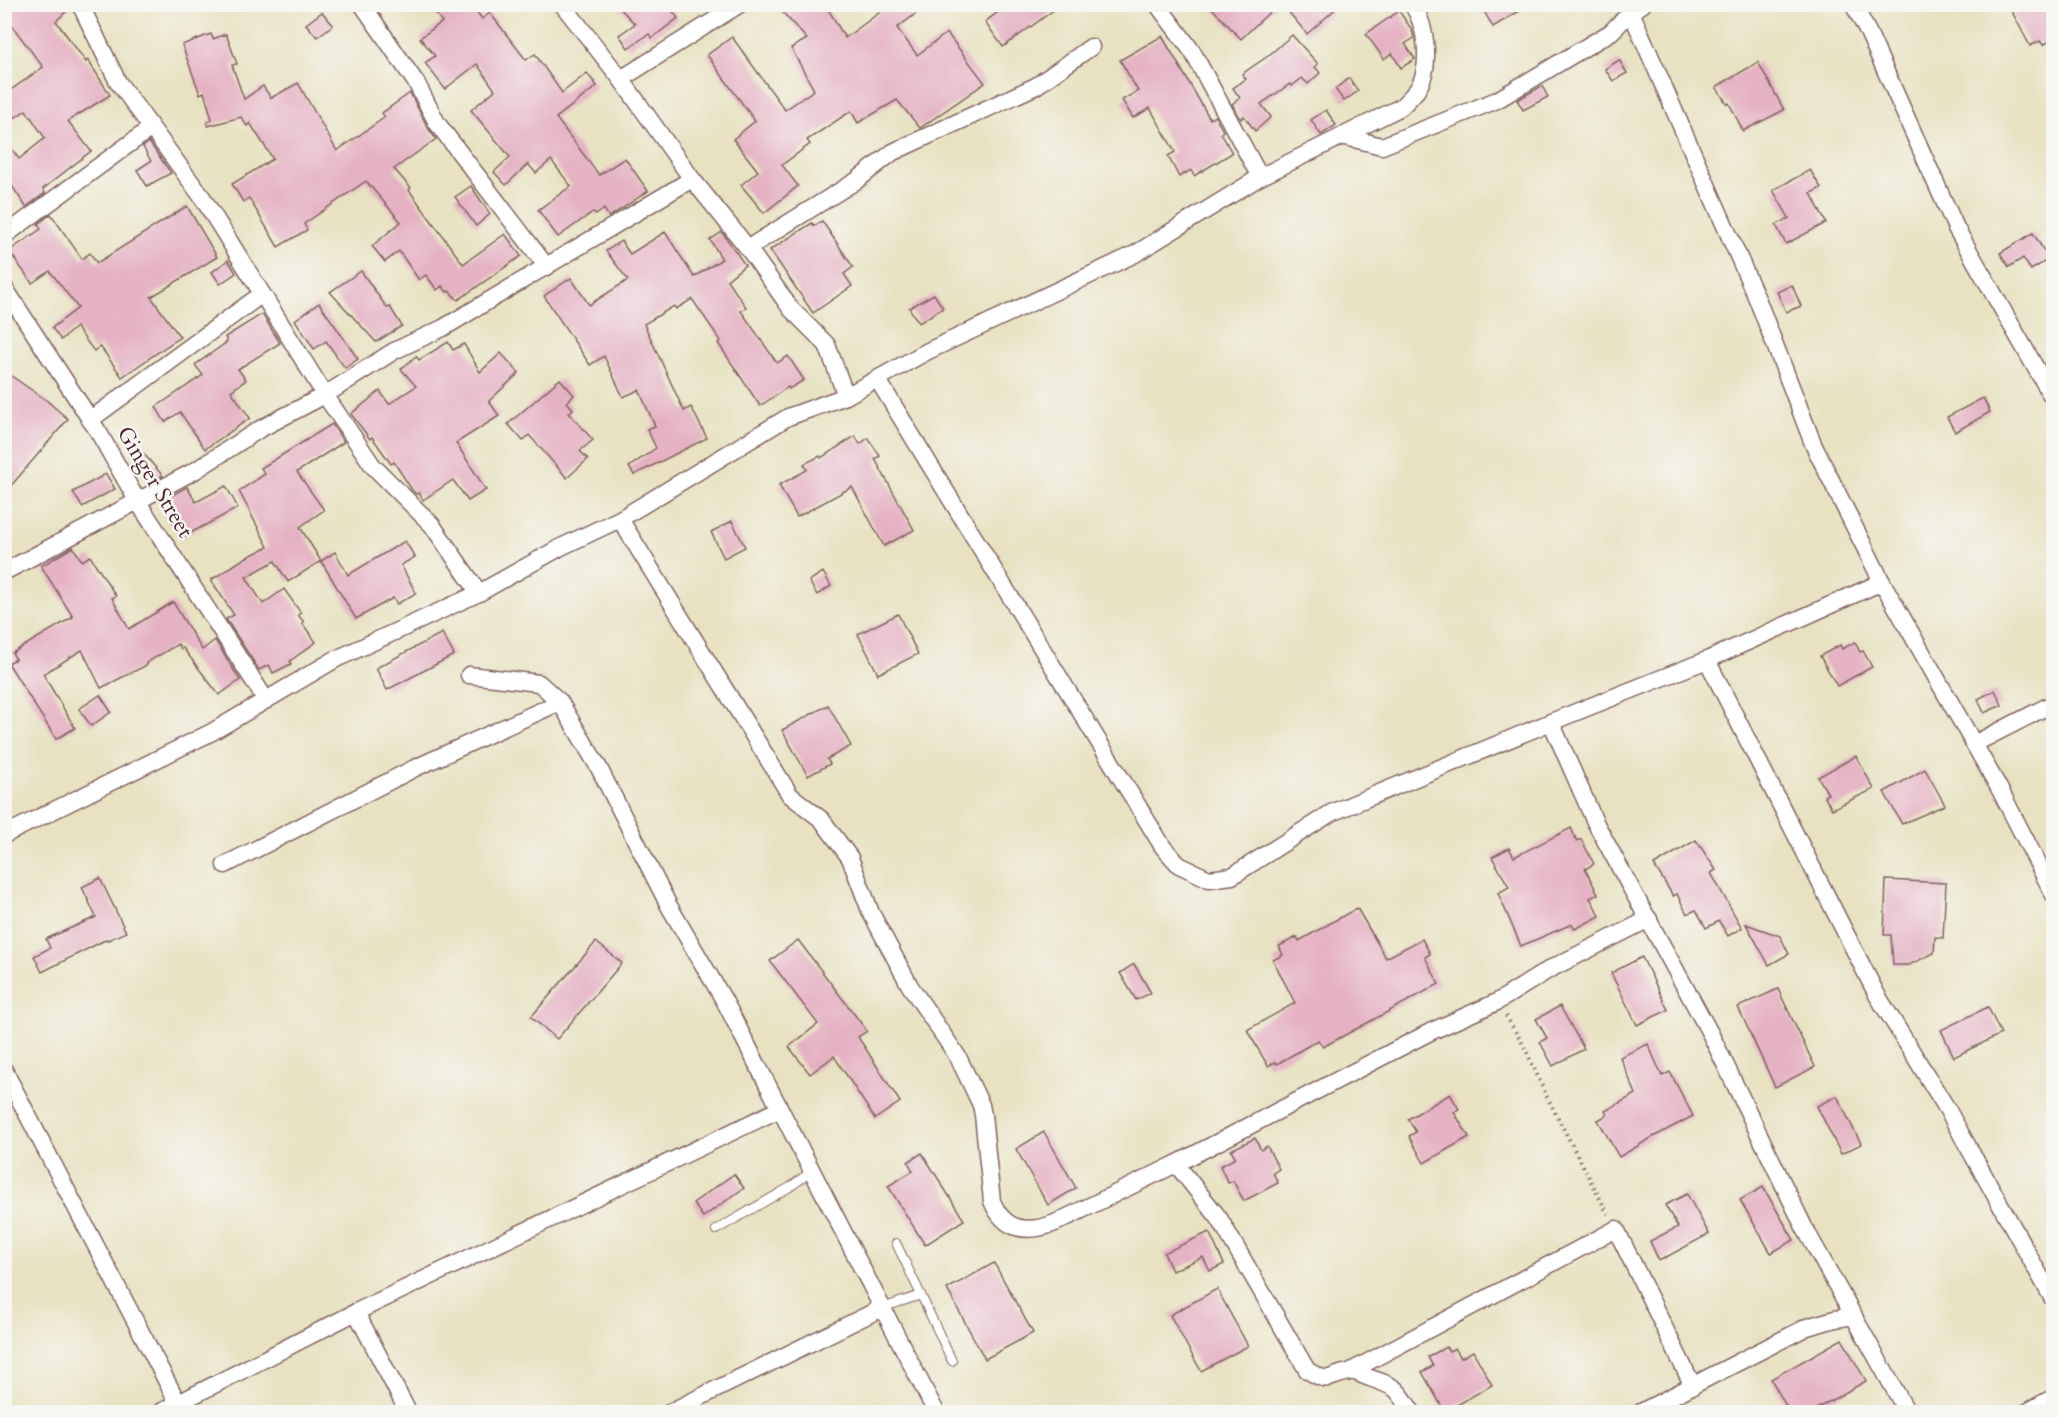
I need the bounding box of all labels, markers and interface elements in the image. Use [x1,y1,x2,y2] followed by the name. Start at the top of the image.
[110,421,200,543] street label: Ginger Street

